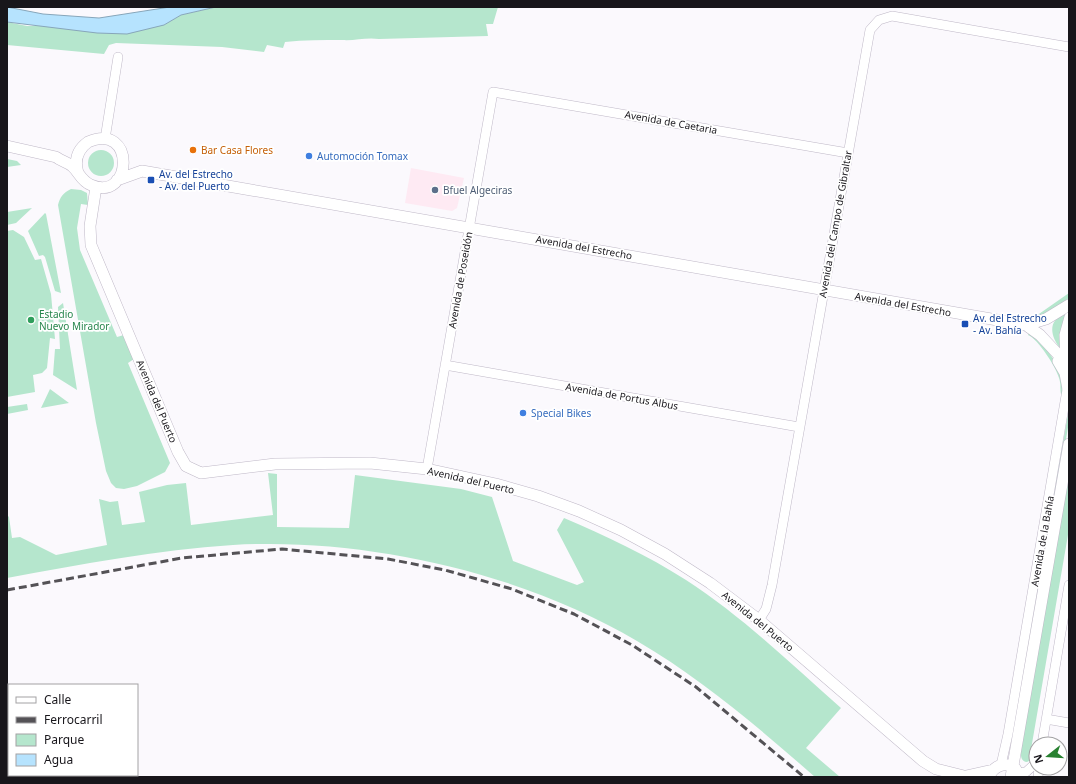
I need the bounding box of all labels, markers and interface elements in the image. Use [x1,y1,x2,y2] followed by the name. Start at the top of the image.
[624,107,718,137] street label: Avenida de Caetaria
[201,143,273,157] place label: Bar Casa Flores
[188,145,198,155] marker: Bar Casa Flores
[317,149,409,163] place label: Automoción Tomax
[815,149,855,299] street label: Avenida del Campo de Gibraltar
[304,151,314,161] marker: Automoción Tomax
[159,167,233,193] place label: Av. del Estrecho - Av. del Puerto
[146,175,156,185] marker: Av. del Estrecho - Av. del Puerto
[443,183,513,197] place label: Bfuel Algeciras
[430,185,440,195] marker: Bfuel Algeciras
[445,230,475,330] street label: Avenida de Poseidón
[535,232,633,262] street label: Avenida del Estrecho
[854,289,952,319] street label: Avenida del Estrecho
[39,307,109,333] place label: Estadio Nuevo Mirador
[973,311,1047,337] place label: Av. del Estrecho - Av. Bahía
[26,315,36,325] marker: Estadio Nuevo Mirador
[960,319,970,329] marker: Av. del Estrecho - Av. Bahía
[133,357,181,445] street label: Avenida del Puerto
[565,379,680,413] street label: Avenida de Portus Albus
[531,406,592,420] place label: Special Bikes
[518,408,528,418] marker: Special Bikes
[426,463,516,497] street label: Avenida del Puerto
[1027,495,1057,587] street label: Avenida de la Bahía
[719,588,797,654] street label: Avenida del Puerto
[8,684,138,776] legend
[44,691,72,708] text: Calle
[44,711,103,728] text: Ferrocarril
[44,731,85,748] text: Parque
[1028,736,1068,776] north arrow
[44,751,73,768] text: Agua
[1029,753,1046,766] text: N

